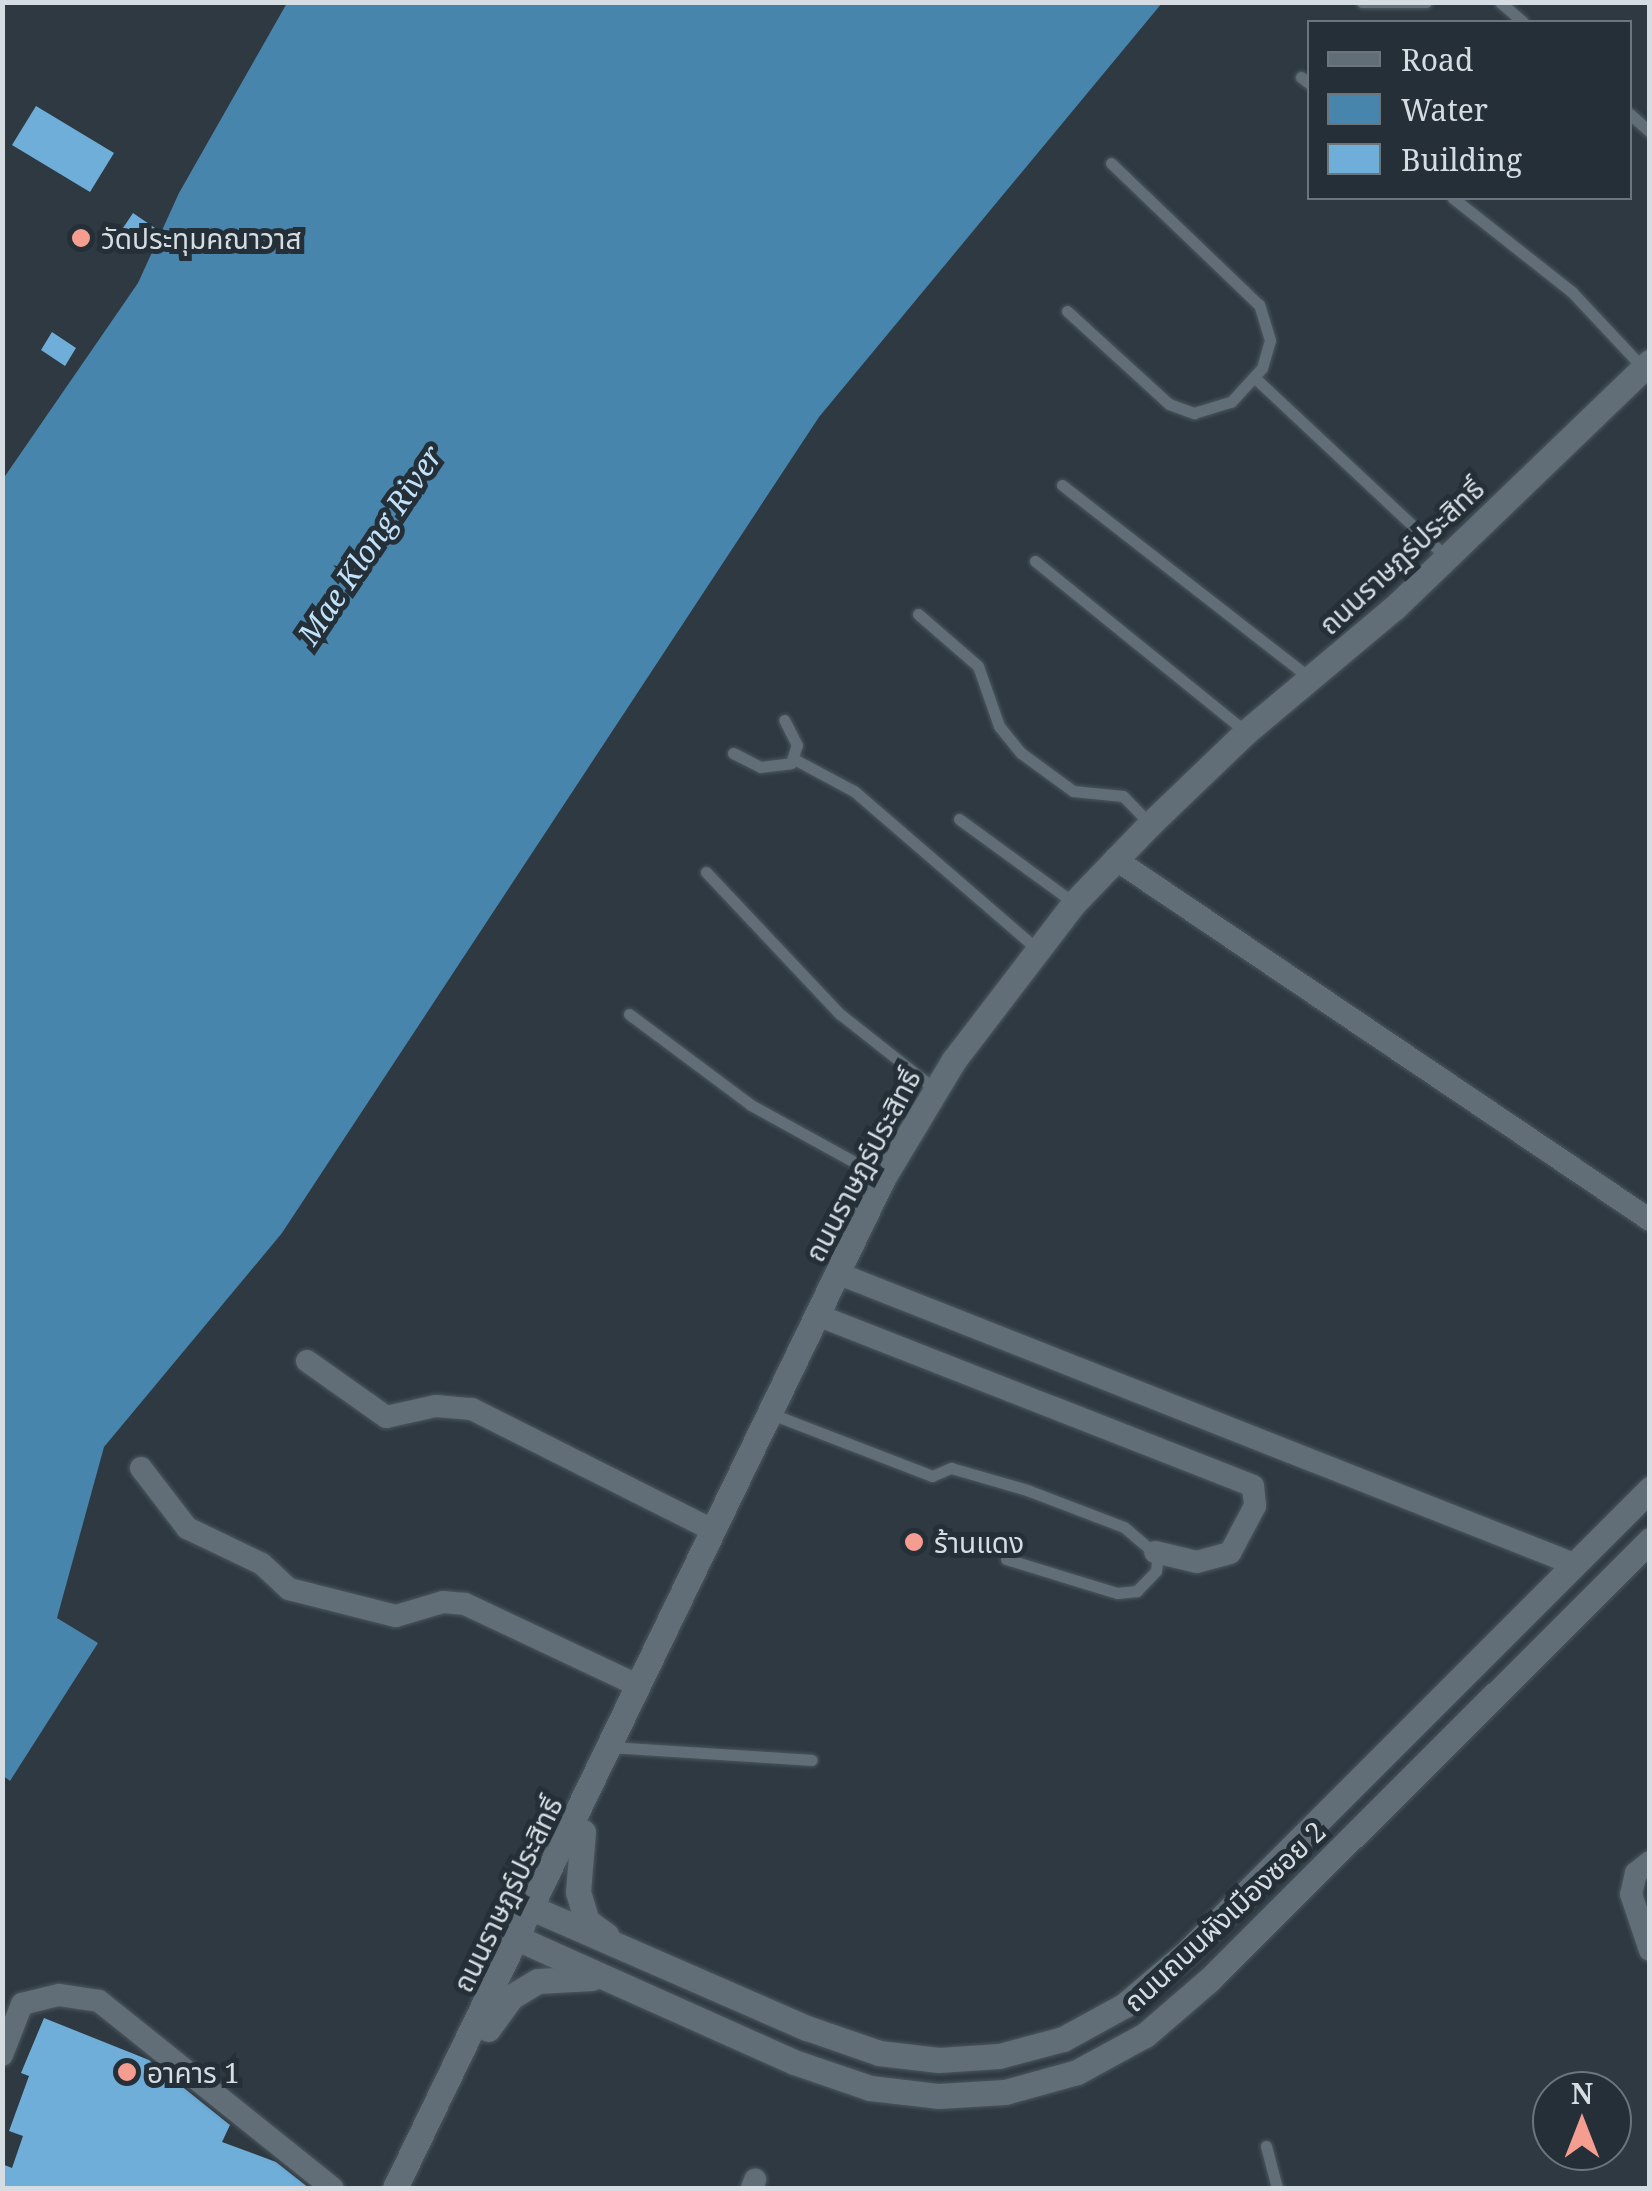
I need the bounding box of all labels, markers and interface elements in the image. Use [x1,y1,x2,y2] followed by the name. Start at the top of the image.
[1307,20,1632,200] legend
[1401,39,1473,80] text: Road
[1401,89,1488,130] text: Water
[1401,139,1522,180] text: Building
[101,221,302,255] place label: วัดประทุมคณาวาส
[70,227,92,249] marker: วัดประทุมคณาวาส
[290,439,450,651] water label: Mae Klong River
[1312,471,1490,641] street label: ถนนราษฎร์ประสิทธิ์
[797,1063,927,1267] street label: ถนนราษฎร์ประสิทธิ์
[934,1525,1024,1559] place label: ร้านแดง
[903,1531,925,1553] marker: ร้านแดง
[445,1791,569,1997] street label: ถนนราษฎร์ประสิทธิ์
[1116,1814,1332,2018] street label: ถนนถนนผังเมืองซอย 2
[147,2055,240,2089] place label: อาคาร 1
[116,2061,138,2083] marker: อาคาร 1
[1532,2071,1632,2171] north arrow
[1571,2074,1593,2112] text: N

